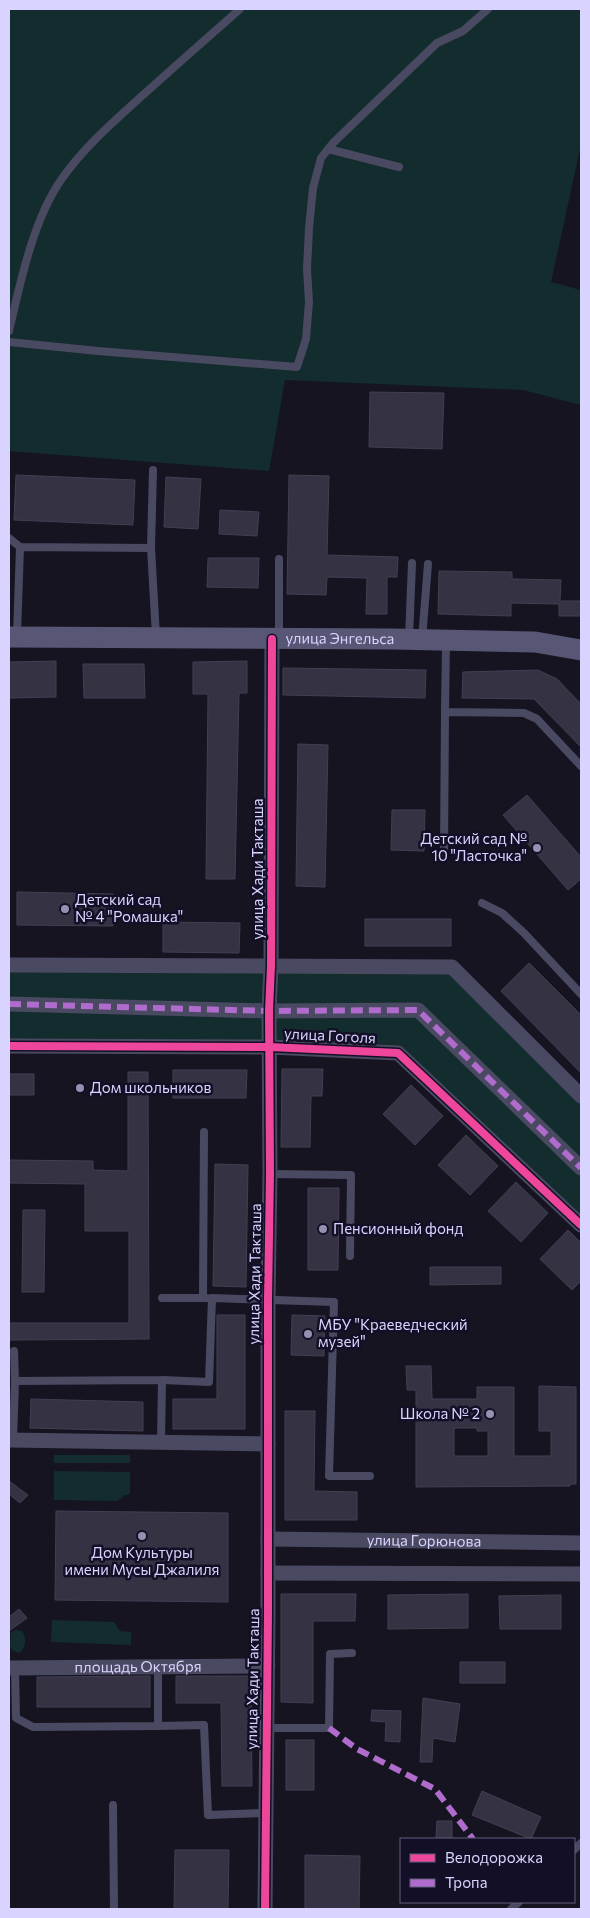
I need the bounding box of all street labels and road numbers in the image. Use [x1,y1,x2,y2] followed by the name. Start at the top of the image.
[286,628,394,647] street label: улица Энгельса
[248,798,266,940] street label: улица Хади Такташа
[284,1024,376,1046] street label: улица Гоголя
[244,1203,264,1345] street label: улица Хади Такташа
[367,1530,481,1550] street label: улица Горюнова
[242,1608,262,1750] street label: улица Хади Такташа
[74,1657,202,1675] street label: площадь Октября

